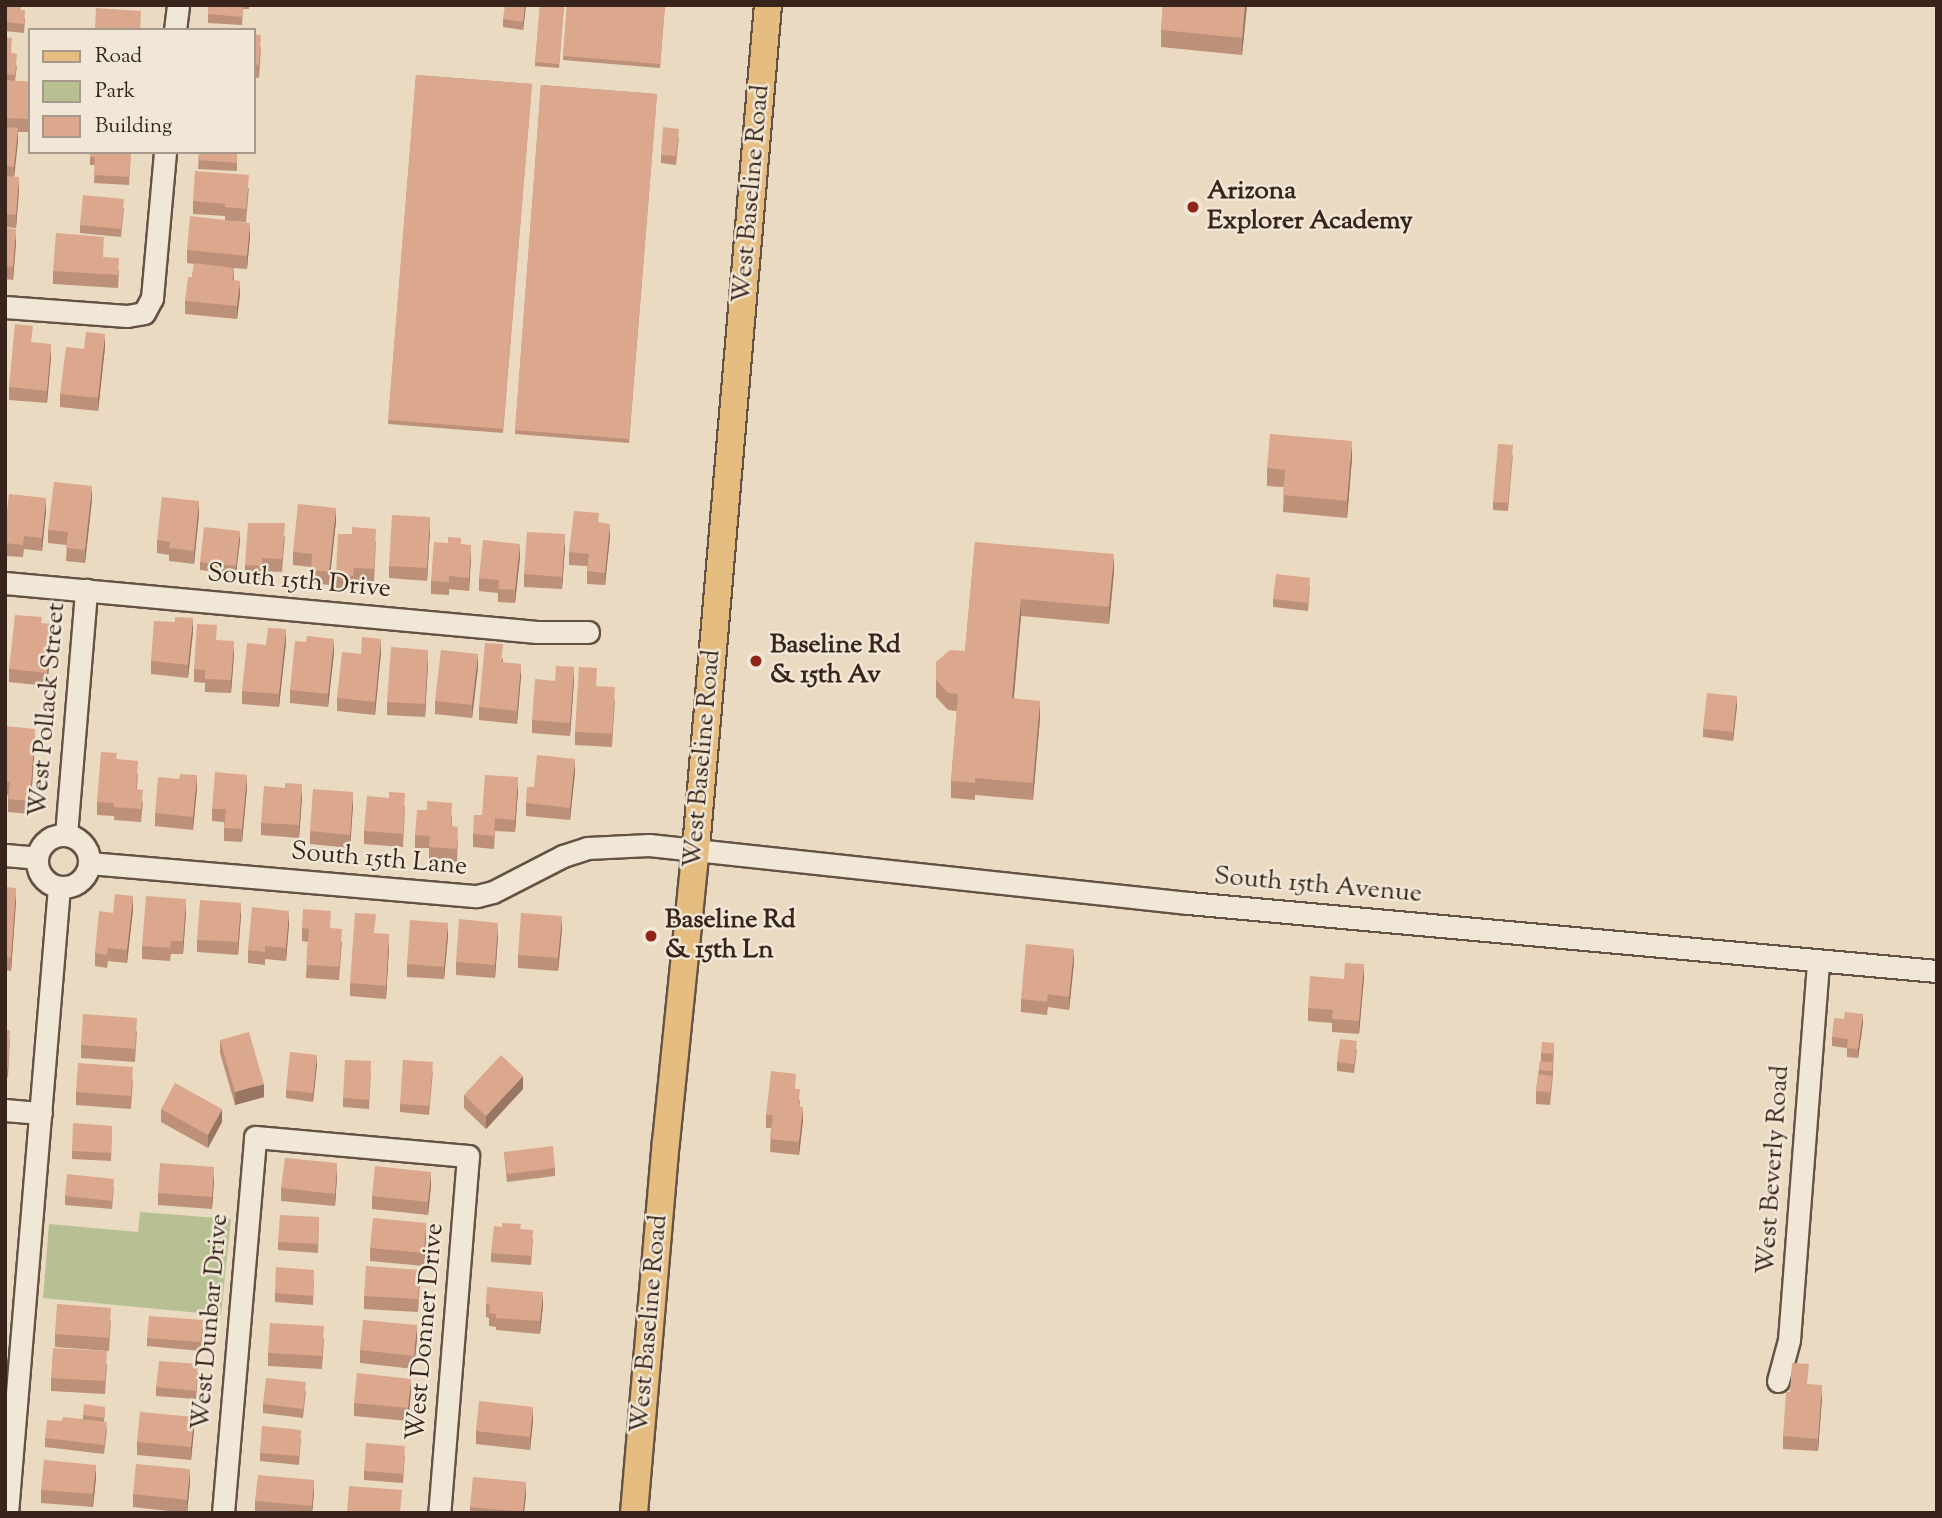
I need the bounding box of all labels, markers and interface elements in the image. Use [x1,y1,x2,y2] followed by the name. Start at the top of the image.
[28,28,256,154] legend
[95,42,142,72] text: Road
[95,77,135,107] text: Park
[727,83,777,305] street label: West Baseline Road
[95,112,172,142] text: Building
[1207,176,1413,238] place label: Arizona Explorer Academy
[1185,199,1201,215] marker: Arizona Explorer Academy
[206,558,392,606] street label: South 15th Drive
[23,601,73,819] street label: West Pollack Street
[770,630,901,692] place label: Baseline Rd & 15th Av
[678,648,728,870] street label: West Baseline Road
[748,653,764,669] marker: Baseline Rd & 15th Av
[290,837,468,883] street label: South 15th Lane
[1213,861,1423,911] street label: South 15th Avenue
[665,905,796,967] place label: Baseline Rd & 15th Ln
[643,928,659,944] marker: Baseline Rd & 15th Ln
[1751,1064,1797,1276] street label: West Beverly Road
[186,1212,236,1432] street label: West Dunbar Drive
[625,1213,675,1435] street label: West Baseline Road
[401,1222,451,1442] street label: West Donner Drive

